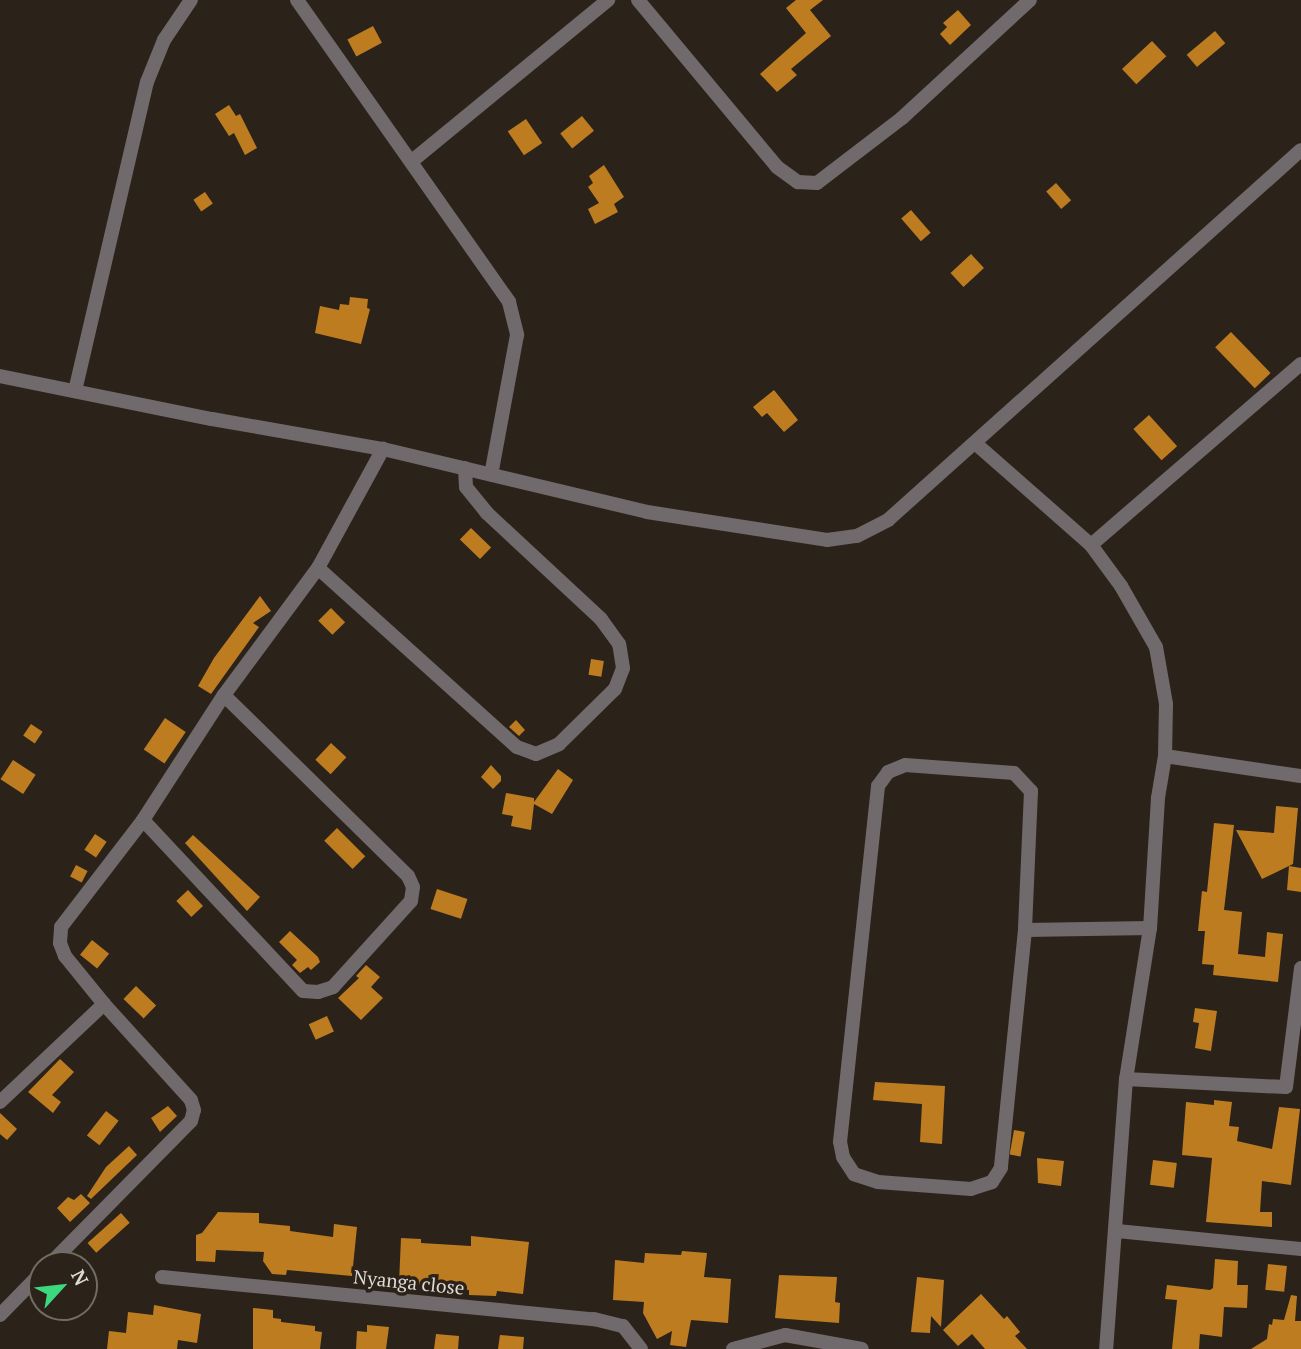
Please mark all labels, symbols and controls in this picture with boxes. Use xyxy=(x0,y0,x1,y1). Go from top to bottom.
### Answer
north arrow xyxy=(28,1251,98,1321)
text: N xyxy=(66,1265,95,1289)
street label: Nyanga close xyxy=(352,1265,466,1299)

